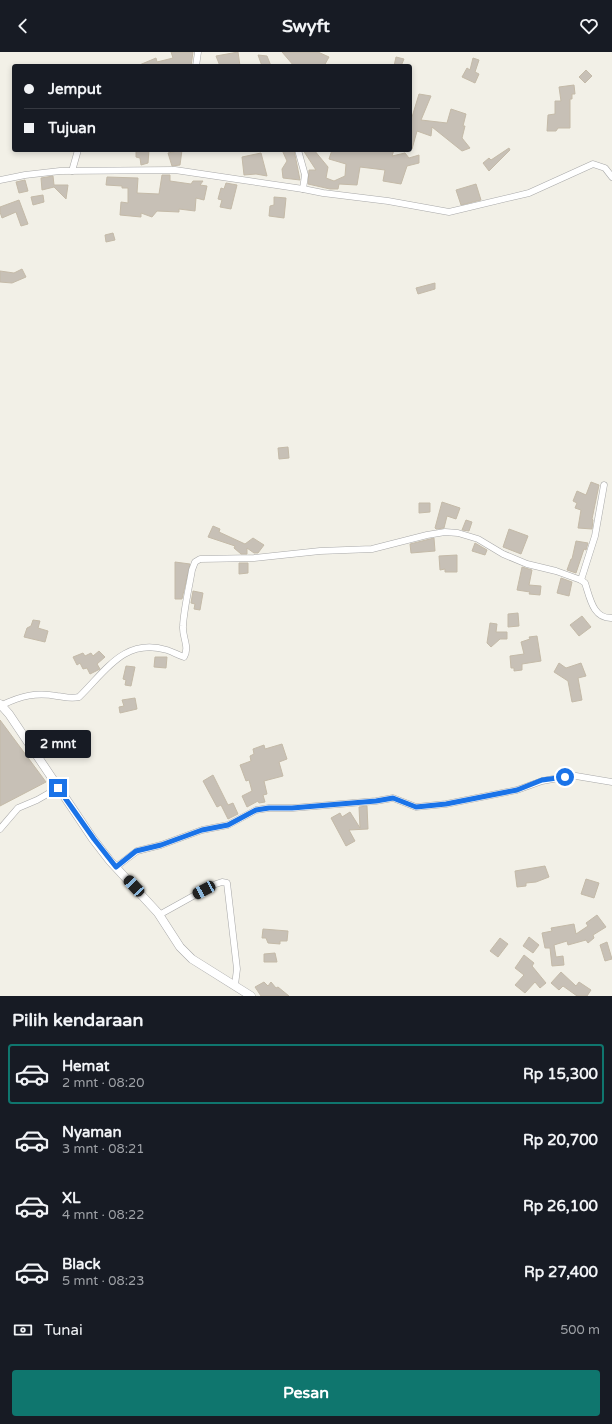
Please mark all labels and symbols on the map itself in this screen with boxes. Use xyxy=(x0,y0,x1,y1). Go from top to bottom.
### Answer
callout: 2 mnt xyxy=(25,730,91,758)
route start xyxy=(556,768,574,786)
route end xyxy=(49,779,67,797)
car xyxy=(121,873,147,899)
car xyxy=(191,879,217,901)

